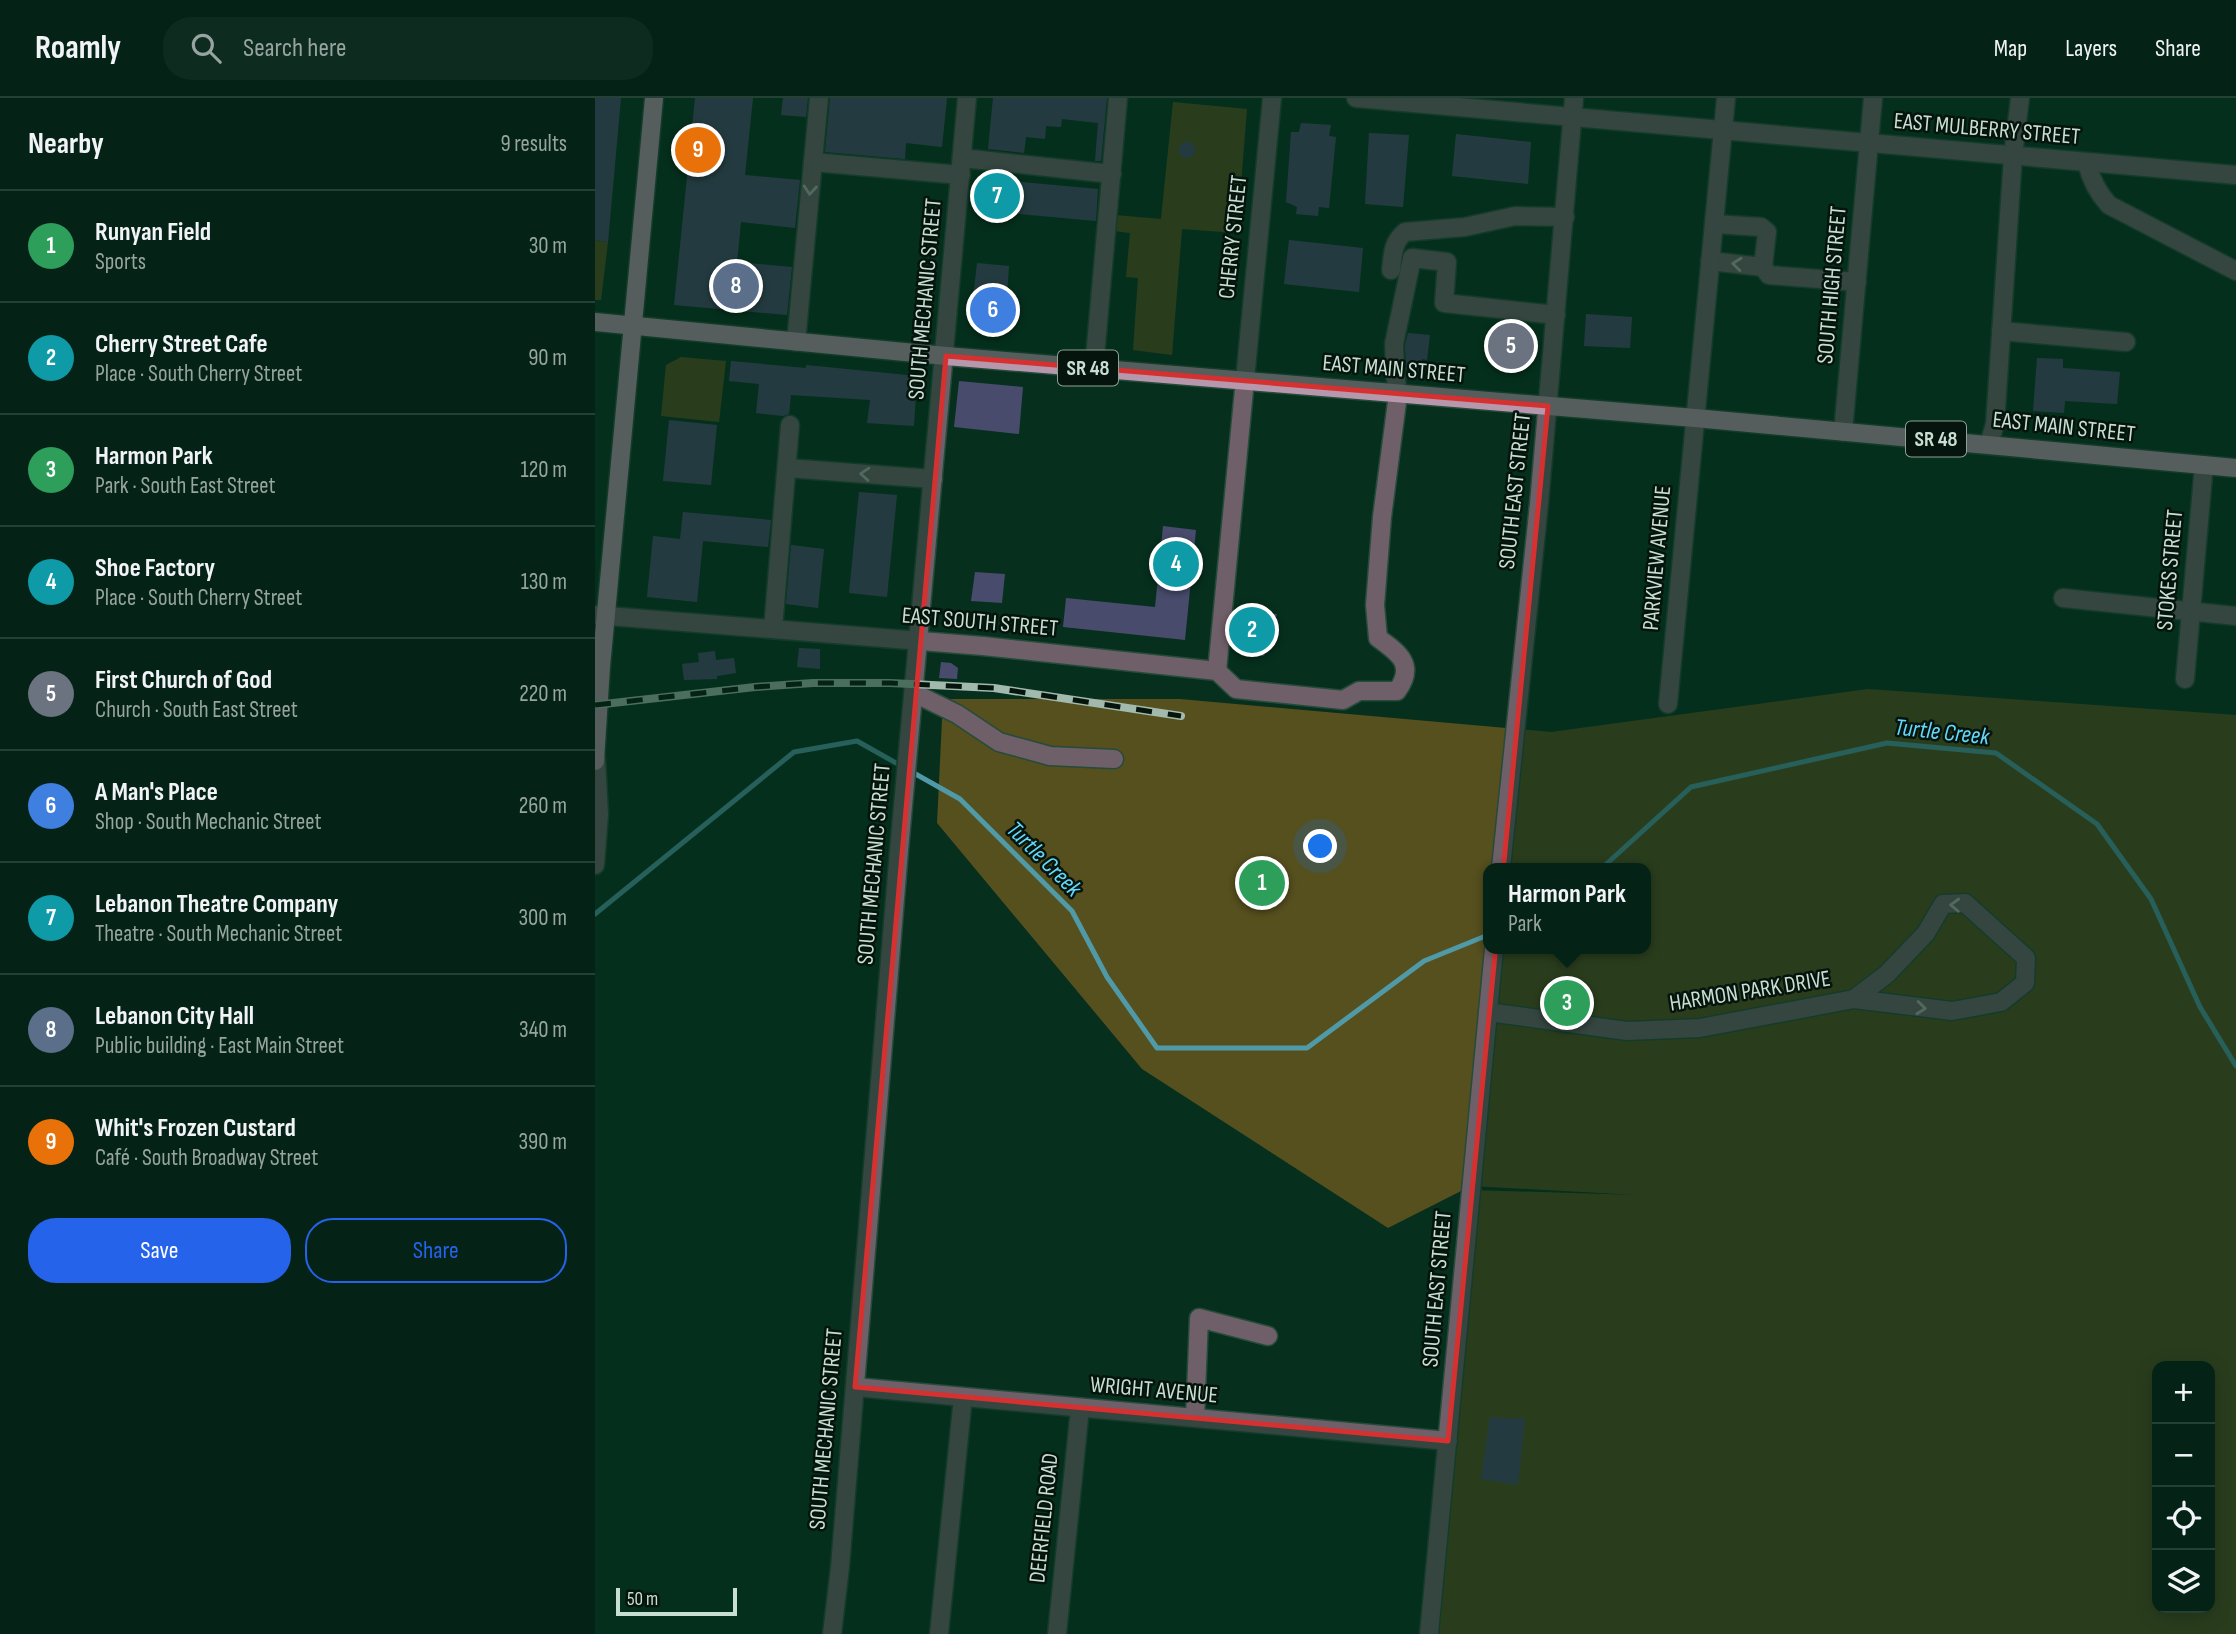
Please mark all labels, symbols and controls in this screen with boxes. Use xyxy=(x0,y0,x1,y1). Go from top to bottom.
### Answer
search box xyxy=(163,17,653,80)
text: Roamly xyxy=(35,28,121,68)
icon: search xyxy=(187,29,225,67)
text: Search here xyxy=(243,33,346,64)
text: Map xyxy=(1994,34,2027,63)
text: Layers xyxy=(2065,34,2117,63)
text: Share xyxy=(2155,34,2201,63)
street label: EAST MULBERRY STREET xyxy=(1893,107,2081,151)
pin: 9 xyxy=(675,124,721,176)
text: Nearby xyxy=(28,126,104,162)
text: 9 results xyxy=(500,130,567,158)
pin: 7 xyxy=(974,170,1020,222)
street label: CHERRY STREET xyxy=(1213,174,1253,300)
one-way arrow xyxy=(803,185,818,196)
street label: SOUTH MECHANIC STREET xyxy=(902,197,948,401)
street label: SOUTH HIGH STREET xyxy=(1811,205,1853,365)
text: Runyan Field xyxy=(95,217,211,248)
text: 1 xyxy=(46,232,56,260)
text: 30 m xyxy=(529,232,567,260)
text: Sports xyxy=(95,248,146,276)
one-way arrow xyxy=(1731,257,1742,272)
pin: 8 xyxy=(713,260,759,312)
pin: 6 xyxy=(970,284,1016,336)
pin: 5 xyxy=(1488,320,1534,372)
text: Cherry Street Cafe xyxy=(95,329,268,360)
text: 2 xyxy=(46,344,56,372)
text: 90 m xyxy=(528,344,567,372)
street label: EAST MAIN STREET xyxy=(1321,349,1467,389)
road number: SR 48 xyxy=(1058,350,1118,386)
text: Place · South Cherry Street xyxy=(95,360,302,388)
street label: EAST MAIN STREET xyxy=(1991,406,2137,448)
street label: SOUTH EAST STREET xyxy=(1493,411,1537,571)
road number: SR 48 xyxy=(1906,422,1966,456)
text: Harmon Park xyxy=(95,441,213,472)
text: 3 xyxy=(46,456,56,484)
text: 120 m xyxy=(521,456,567,484)
one-way arrow xyxy=(859,467,870,482)
text: Park · South East Street xyxy=(95,472,276,500)
street label: PARKVIEW AVENUE xyxy=(1637,485,1677,631)
street label: STOKES STREET xyxy=(2151,508,2189,632)
pin: 4 xyxy=(1153,538,1199,590)
text: Shoe Factory xyxy=(95,553,215,584)
text: 4 xyxy=(46,568,56,596)
text: 130 m xyxy=(521,568,567,596)
text: Place · South Cherry Street xyxy=(95,584,302,612)
street label: EAST SOUTH STREET xyxy=(901,601,1059,643)
pin: 2 xyxy=(1229,604,1275,656)
text: First Church of God xyxy=(95,665,272,696)
text: 5 xyxy=(46,680,56,708)
text: 220 m xyxy=(519,680,567,708)
text: Church · South East Street xyxy=(95,696,298,724)
water label: Turtle Creek xyxy=(1893,713,1992,751)
street label: SOUTH MECHANIC STREET xyxy=(851,762,897,966)
text: A Man's Place xyxy=(95,777,218,808)
text: 6 xyxy=(46,792,56,820)
text: 260 m xyxy=(519,792,567,820)
text: Shop · South Mechanic Street xyxy=(95,808,321,836)
water label: Turtle Creek xyxy=(1000,815,1088,903)
your location xyxy=(1303,829,1337,863)
pin: 1 xyxy=(1239,857,1285,909)
popup xyxy=(1483,863,1651,954)
text: Harmon Park xyxy=(1508,879,1626,910)
text: Lebanon Theatre Company xyxy=(95,889,338,920)
one-way arrow xyxy=(1949,897,1960,912)
text: 7 xyxy=(46,904,56,932)
text: 300 m xyxy=(518,904,567,932)
text: Park xyxy=(1508,910,1542,938)
text: Theatre · South Mechanic Street xyxy=(95,920,342,948)
street label: HARMON PARK DRIVE xyxy=(1667,964,1833,1018)
pin: 3 xyxy=(1544,977,1590,1029)
one-way arrow xyxy=(1916,1000,1927,1015)
text: Lebanon City Hall xyxy=(95,1001,254,1032)
text: 8 xyxy=(46,1016,56,1044)
text: 340 m xyxy=(519,1016,567,1044)
text: Public building · East Main Street xyxy=(95,1032,344,1060)
text: Whit's Frozen Custard xyxy=(95,1113,296,1144)
text: 9 xyxy=(46,1128,56,1156)
text: 390 m xyxy=(518,1128,567,1156)
text: Café · South Broadway Street xyxy=(95,1144,318,1172)
street label: SOUTH EAST STREET xyxy=(1416,1210,1458,1368)
button: Save xyxy=(28,1218,291,1283)
button: Share xyxy=(305,1218,567,1283)
street label: SOUTH MECHANIC STREET xyxy=(803,1327,849,1531)
map controls xyxy=(2152,1361,2215,1613)
button: + xyxy=(2152,1361,2215,1424)
street label: WRIGHT AVENUE xyxy=(1089,1370,1219,1410)
button: − xyxy=(2152,1424,2215,1487)
street label: DEERFIELD ROAD xyxy=(1023,1452,1065,1584)
button: locate xyxy=(2152,1487,2215,1550)
button: layers xyxy=(2152,1550,2215,1613)
scale bar xyxy=(616,1585,737,1617)
text: 50 m xyxy=(627,1588,658,1611)

